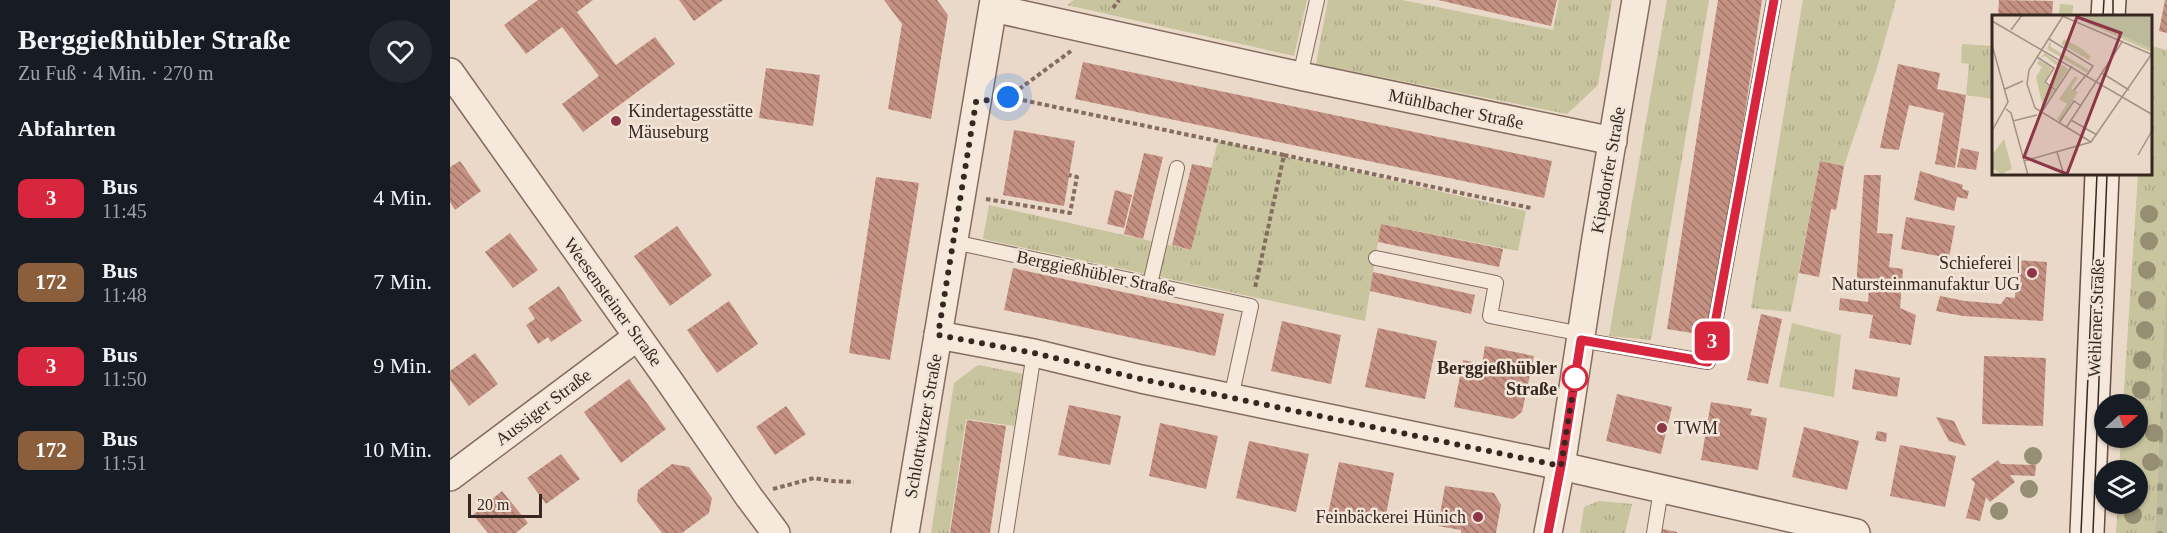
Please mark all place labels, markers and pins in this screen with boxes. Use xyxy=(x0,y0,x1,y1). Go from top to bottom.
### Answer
place label: Kindertagesstätte Mäuseburg xyxy=(628,101,753,142)
marker: Kindertagesstätte Mäuseburg xyxy=(609,114,623,128)
place label: Schieferei | Natursteinmanufaktur UG xyxy=(1832,253,2020,294)
marker: Schieferei | Natursteinmanufaktur UG xyxy=(2025,266,2039,280)
place label: Berggießhübler Straße xyxy=(1437,358,1557,399)
marker: Berggießhübler Straße xyxy=(1562,365,1588,391)
place label: TWM xyxy=(1674,418,1718,438)
marker: TWM xyxy=(1655,421,1669,435)
place label: Feinbäckerei Hünich xyxy=(1316,507,1466,527)
marker: Feinbäckerei Hünich xyxy=(1471,510,1485,524)

